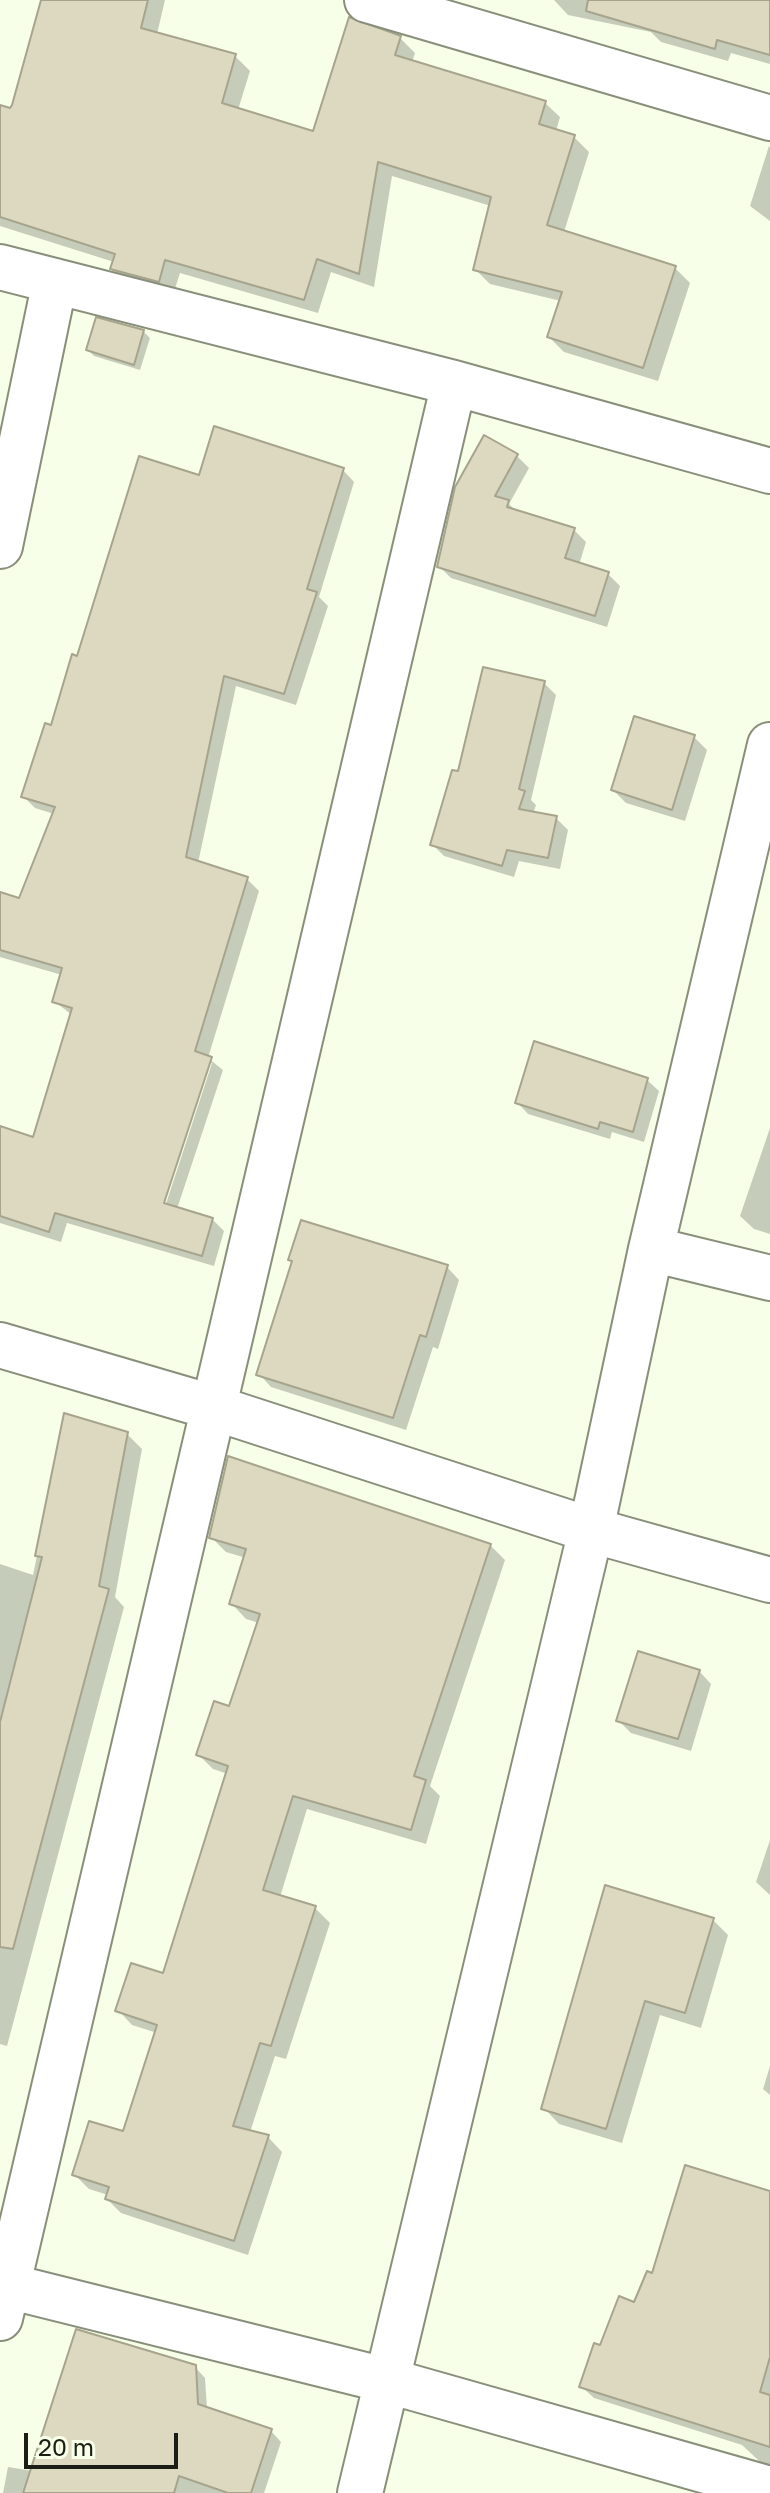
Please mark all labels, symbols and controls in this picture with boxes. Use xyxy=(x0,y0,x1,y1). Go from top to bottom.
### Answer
scale bar xyxy=(28,2417,182,2467)
text: 20 m xyxy=(38,2432,94,2461)

